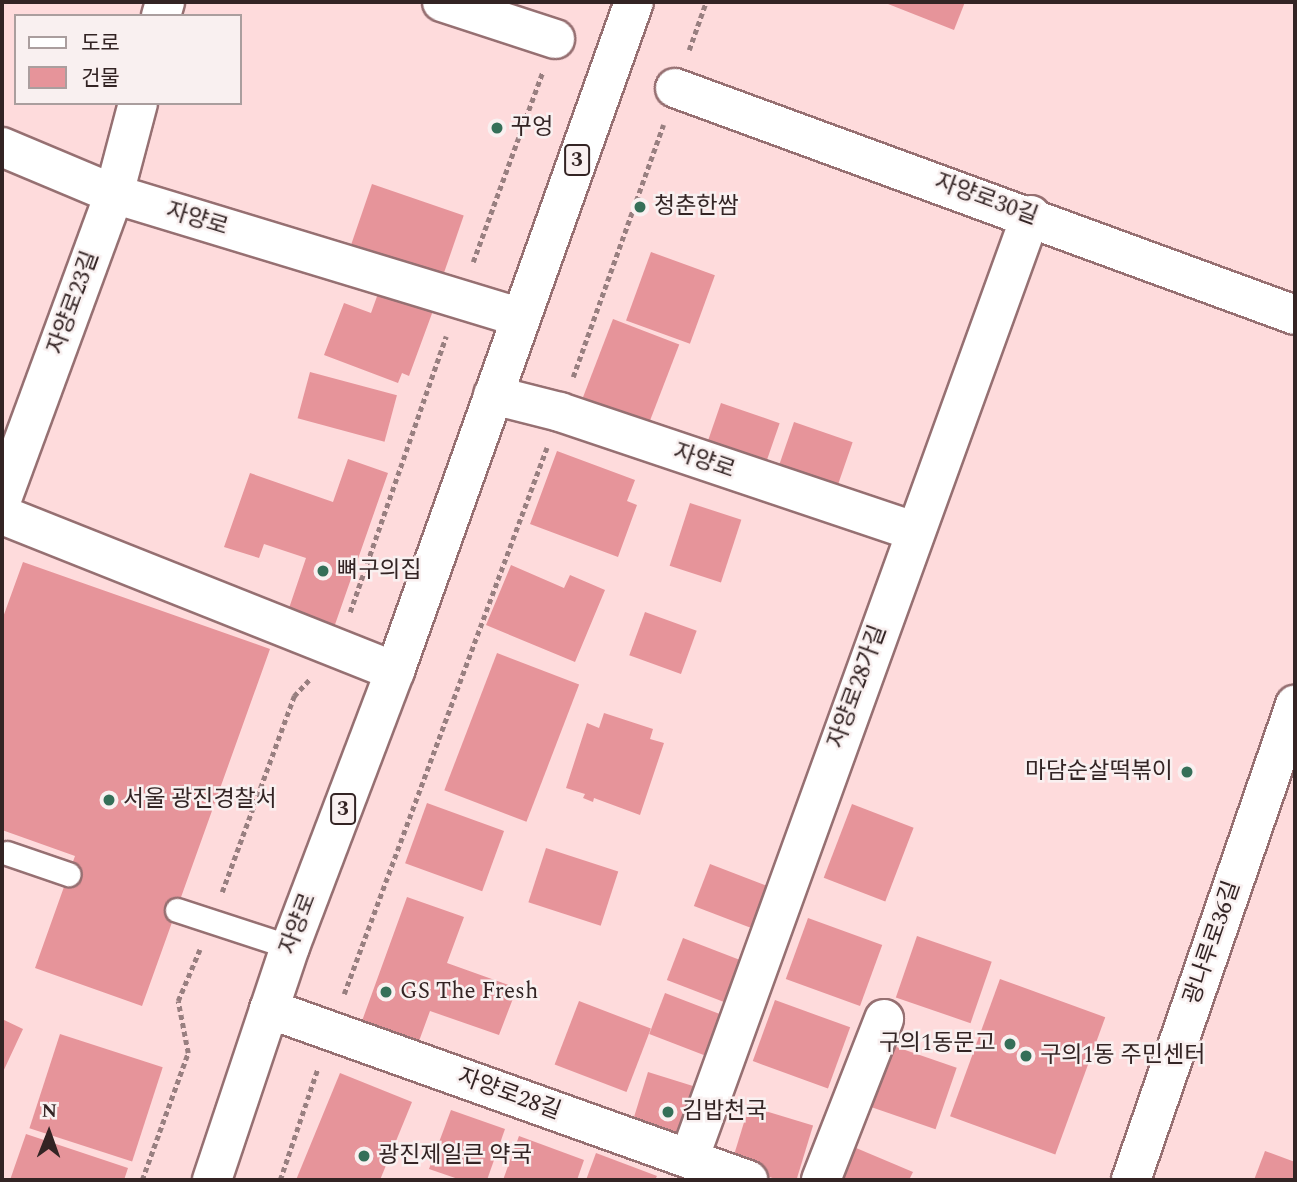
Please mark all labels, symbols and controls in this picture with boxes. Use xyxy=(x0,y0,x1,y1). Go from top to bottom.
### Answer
legend xyxy=(14,14,242,105)
text: 도로 xyxy=(81,28,120,60)
text: 건물 xyxy=(81,63,120,95)
place label: 꾸엉 xyxy=(511,114,553,142)
marker: 꾸엉 xyxy=(489,120,505,136)
road number: 3 xyxy=(563,142,591,178)
street label: 자양로30길 xyxy=(931,169,1041,231)
place label: 청춘한쌈 xyxy=(654,193,739,221)
street label: 자양로 xyxy=(163,198,231,242)
marker: 청춘한쌈 xyxy=(632,199,648,215)
street label: 자양로23길 xyxy=(43,248,105,358)
street label: 자양로 xyxy=(669,439,739,485)
place label: 뼈구의집 xyxy=(337,557,422,585)
marker: 뼈구의집 xyxy=(315,563,331,579)
street label: 자양로28가길 xyxy=(823,622,893,752)
place label: 마담순살떡볶이 xyxy=(1025,758,1173,786)
marker: 마담순살떡볶이 xyxy=(1179,764,1195,780)
place label: 서울 광진경찰서 xyxy=(123,786,277,814)
marker: 서울 광진경찰서 xyxy=(101,792,117,808)
road number: 3 xyxy=(329,792,357,826)
street label: 광나루로36길 xyxy=(1179,878,1247,1008)
street label: 자양로 xyxy=(275,889,323,959)
place label: GS The Fresh xyxy=(400,978,538,1006)
marker: GS The Fresh xyxy=(378,984,394,1000)
place label: 구의1동문고 xyxy=(879,1030,996,1058)
marker: 구의1동문고 xyxy=(1002,1036,1018,1052)
place label: 구의1동 주민센터 xyxy=(1040,1042,1205,1070)
marker: 구의1동 주민센터 xyxy=(1018,1048,1034,1064)
street label: 자양로28길 xyxy=(454,1064,564,1126)
text: N xyxy=(41,1097,57,1126)
north arrow xyxy=(14,1098,84,1168)
place label: 김밥천국 xyxy=(682,1098,767,1126)
marker: 김밥천국 xyxy=(660,1104,676,1120)
place label: 광진제일큰 약국 xyxy=(378,1142,532,1170)
marker: 광진제일큰 약국 xyxy=(356,1148,372,1164)

